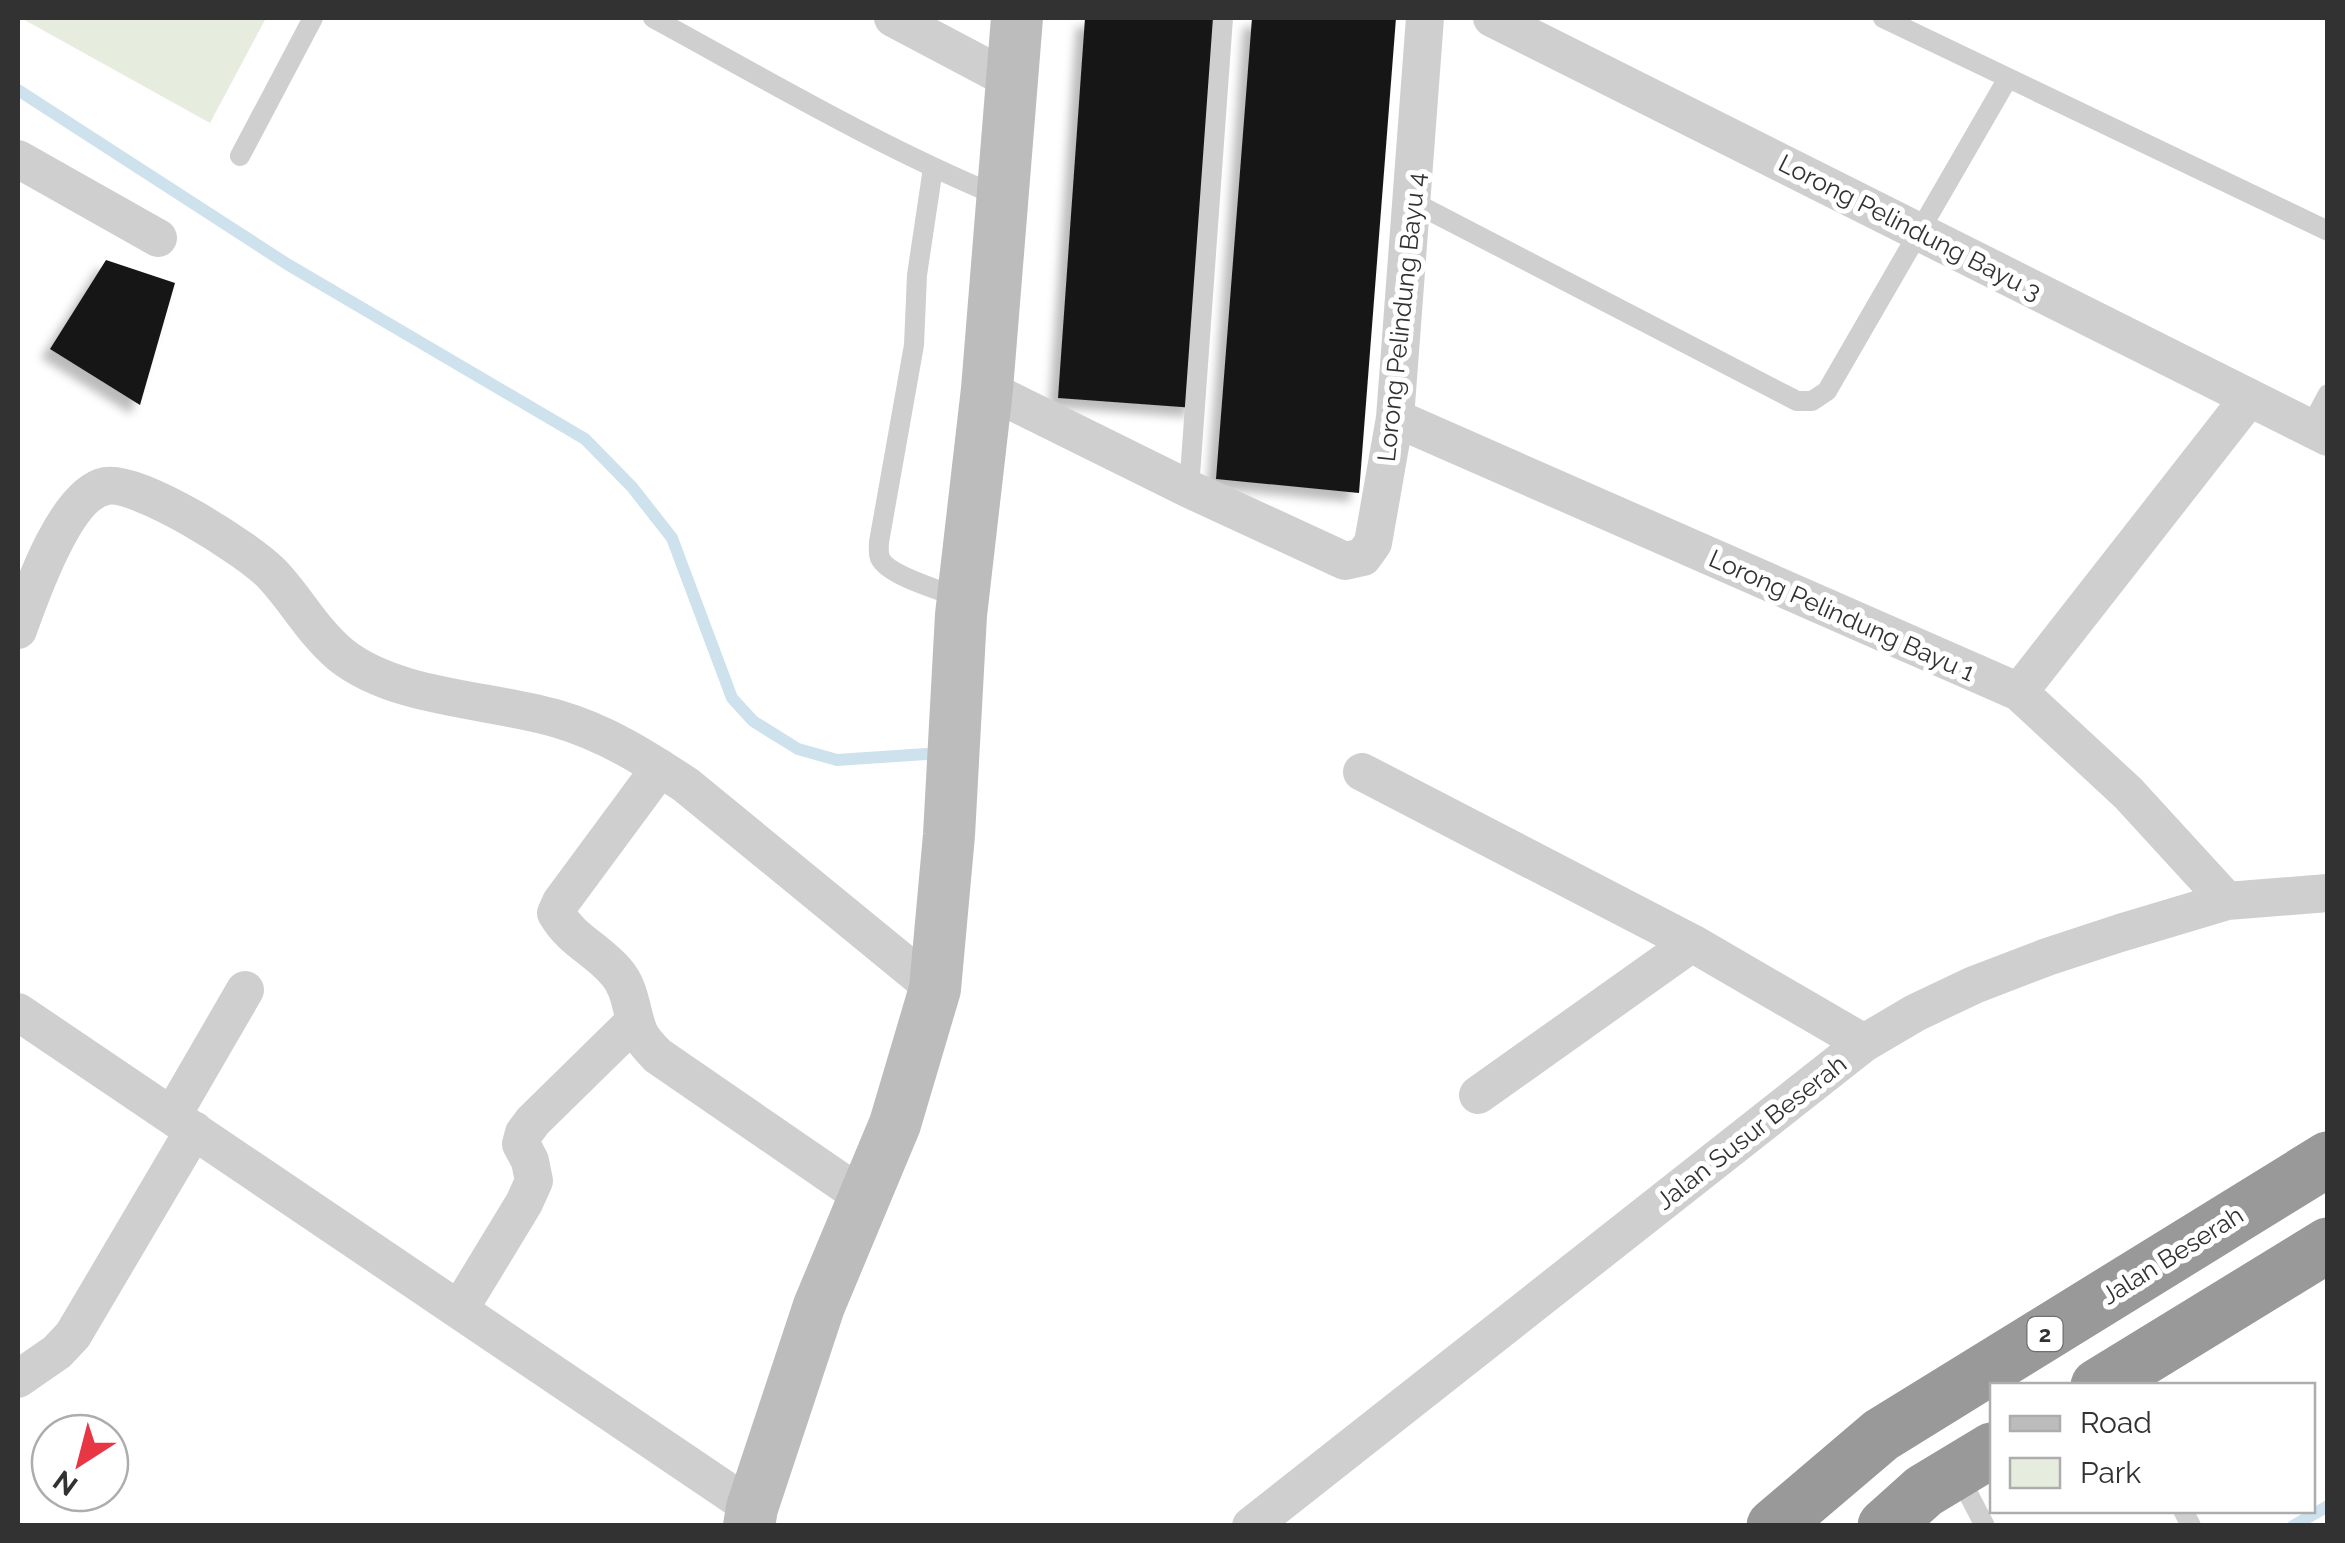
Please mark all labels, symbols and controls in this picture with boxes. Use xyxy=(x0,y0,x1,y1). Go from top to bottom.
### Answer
street label: Lorong Pelindung Bayu 3 xyxy=(1774,148,2046,306)
street label: Lorong Pelindung Bayu 4 xyxy=(1371,171,1431,463)
street label: Lorong Pelindung Bayu 1 xyxy=(1704,543,1980,687)
street label: Jalan Susur Beserah xyxy=(1650,1048,1852,1216)
street label: Jalan Beserah xyxy=(2095,1199,2249,1311)
road number: 2 xyxy=(2028,1317,2062,1351)
legend xyxy=(1990,1383,2315,1513)
text: Road xyxy=(2080,1405,2152,1440)
north arrow xyxy=(30,1413,130,1513)
text: Park xyxy=(2080,1455,2141,1490)
text: N xyxy=(47,1463,84,1502)

